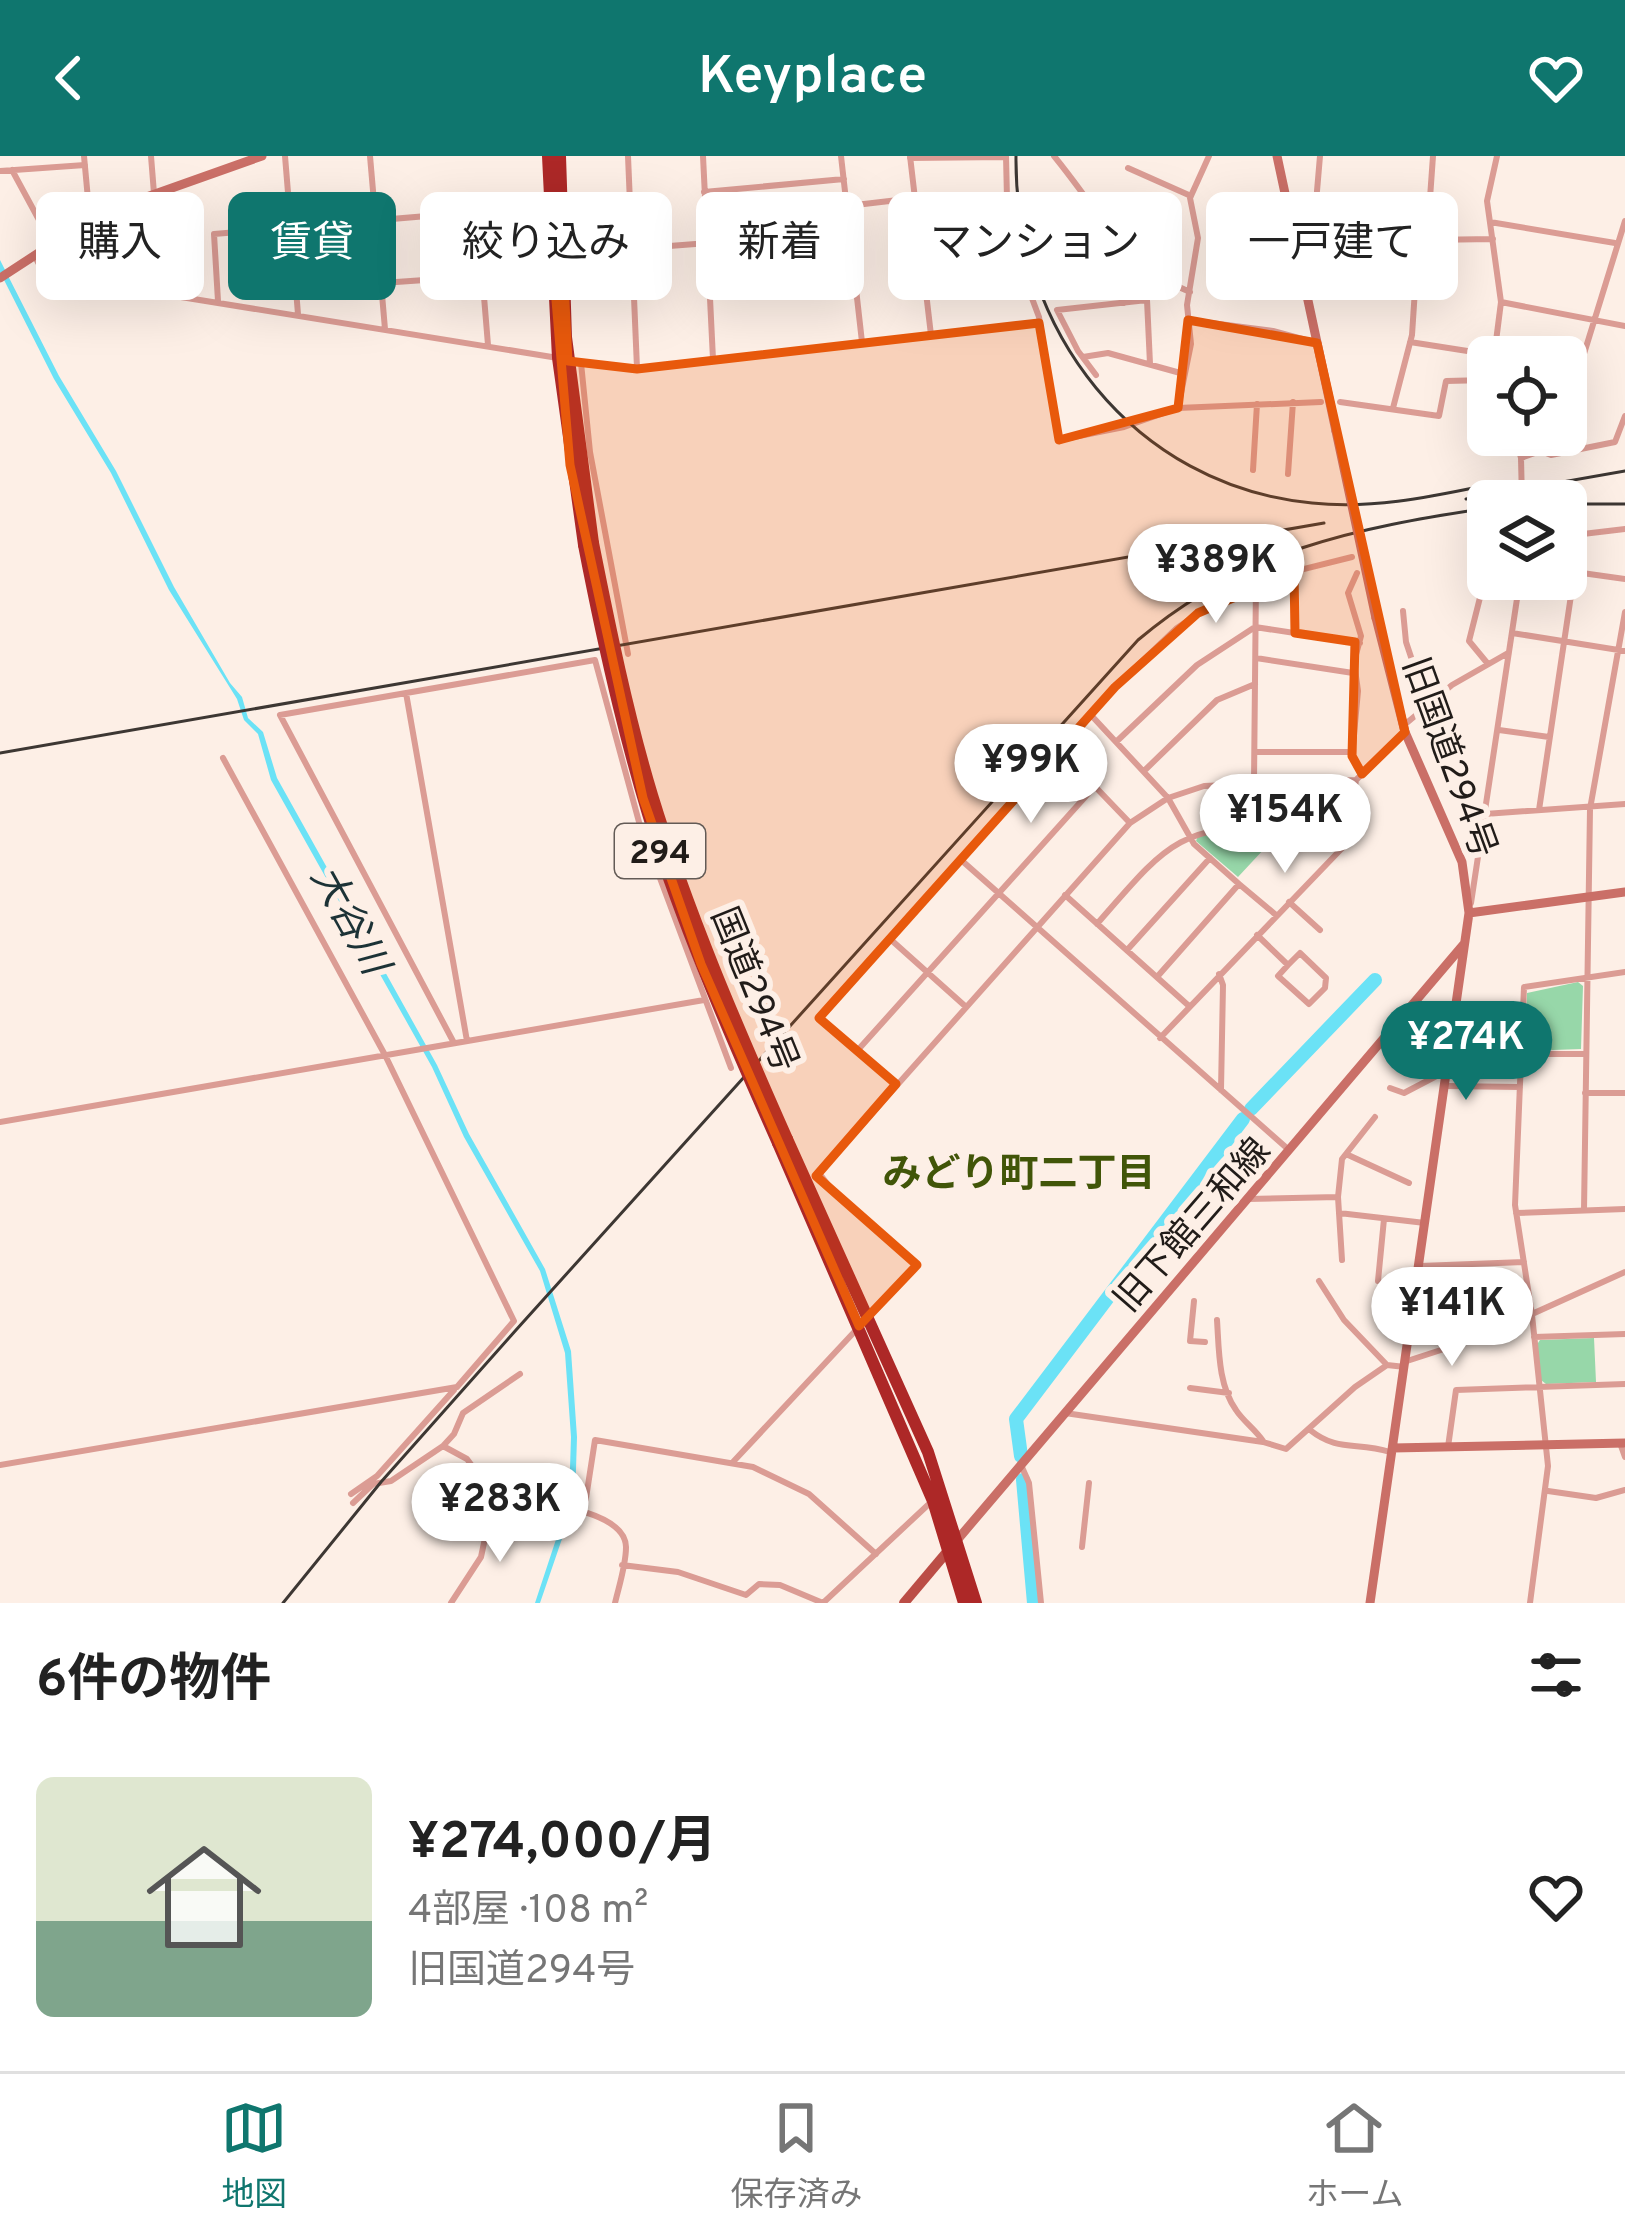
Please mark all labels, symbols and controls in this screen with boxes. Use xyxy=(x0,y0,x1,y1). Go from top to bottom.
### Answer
text: Keyplace xyxy=(698,44,927,113)
icon: back xyxy=(36,45,102,111)
icon: heart xyxy=(1523,45,1589,111)
chip: 購入 xyxy=(36,192,204,300)
chip: 賃貸 xyxy=(228,192,396,300)
chip: 絞り込み xyxy=(420,192,672,300)
chip: 新着 xyxy=(696,192,864,300)
chip: マンション xyxy=(888,192,1182,300)
chip: 一戸建て xyxy=(1206,192,1458,300)
map controls xyxy=(1467,336,1587,600)
button: locate xyxy=(1467,336,1587,456)
button: layers xyxy=(1467,480,1587,600)
pin: ¥389K xyxy=(1132,524,1300,626)
text: ¥389K xyxy=(1154,538,1278,587)
street label: 旧国道294号 xyxy=(1390,652,1505,865)
pin: ¥99K xyxy=(960,724,1102,826)
text: ¥99K xyxy=(981,738,1081,787)
pin: ¥154K xyxy=(1201,774,1369,876)
text: ¥154K xyxy=(1227,788,1343,837)
road number: 294 xyxy=(615,824,705,878)
water label: 大谷川 xyxy=(297,858,399,988)
street label: 国道294号 xyxy=(698,901,806,1080)
pin: ¥274K xyxy=(1382,1001,1550,1103)
text: ¥274K xyxy=(1407,1015,1525,1064)
street label: 旧下館三和線 xyxy=(1106,1130,1282,1323)
district label: みどり町二丁目 xyxy=(882,1152,1156,1201)
pin: ¥141K xyxy=(1368,1267,1536,1369)
text: ¥141K xyxy=(1398,1281,1506,1330)
pin: ¥283K xyxy=(416,1463,584,1565)
text: ¥283K xyxy=(439,1477,561,1526)
icon: filters xyxy=(1523,1642,1589,1708)
text: 6件の物件 xyxy=(36,1650,271,1715)
text: ¥274,000/月 xyxy=(408,1812,717,1877)
icon: home xyxy=(132,1825,276,1969)
icon: heart xyxy=(1523,1864,1589,1930)
text: 4部屋 · 108 m² xyxy=(408,1888,648,1937)
text: 旧国道294号 xyxy=(408,1948,635,1997)
tab: 地図 xyxy=(221,2095,287,2218)
tab: 保存済み xyxy=(730,2095,862,2218)
tab: ホーム xyxy=(1305,2095,1403,2218)

